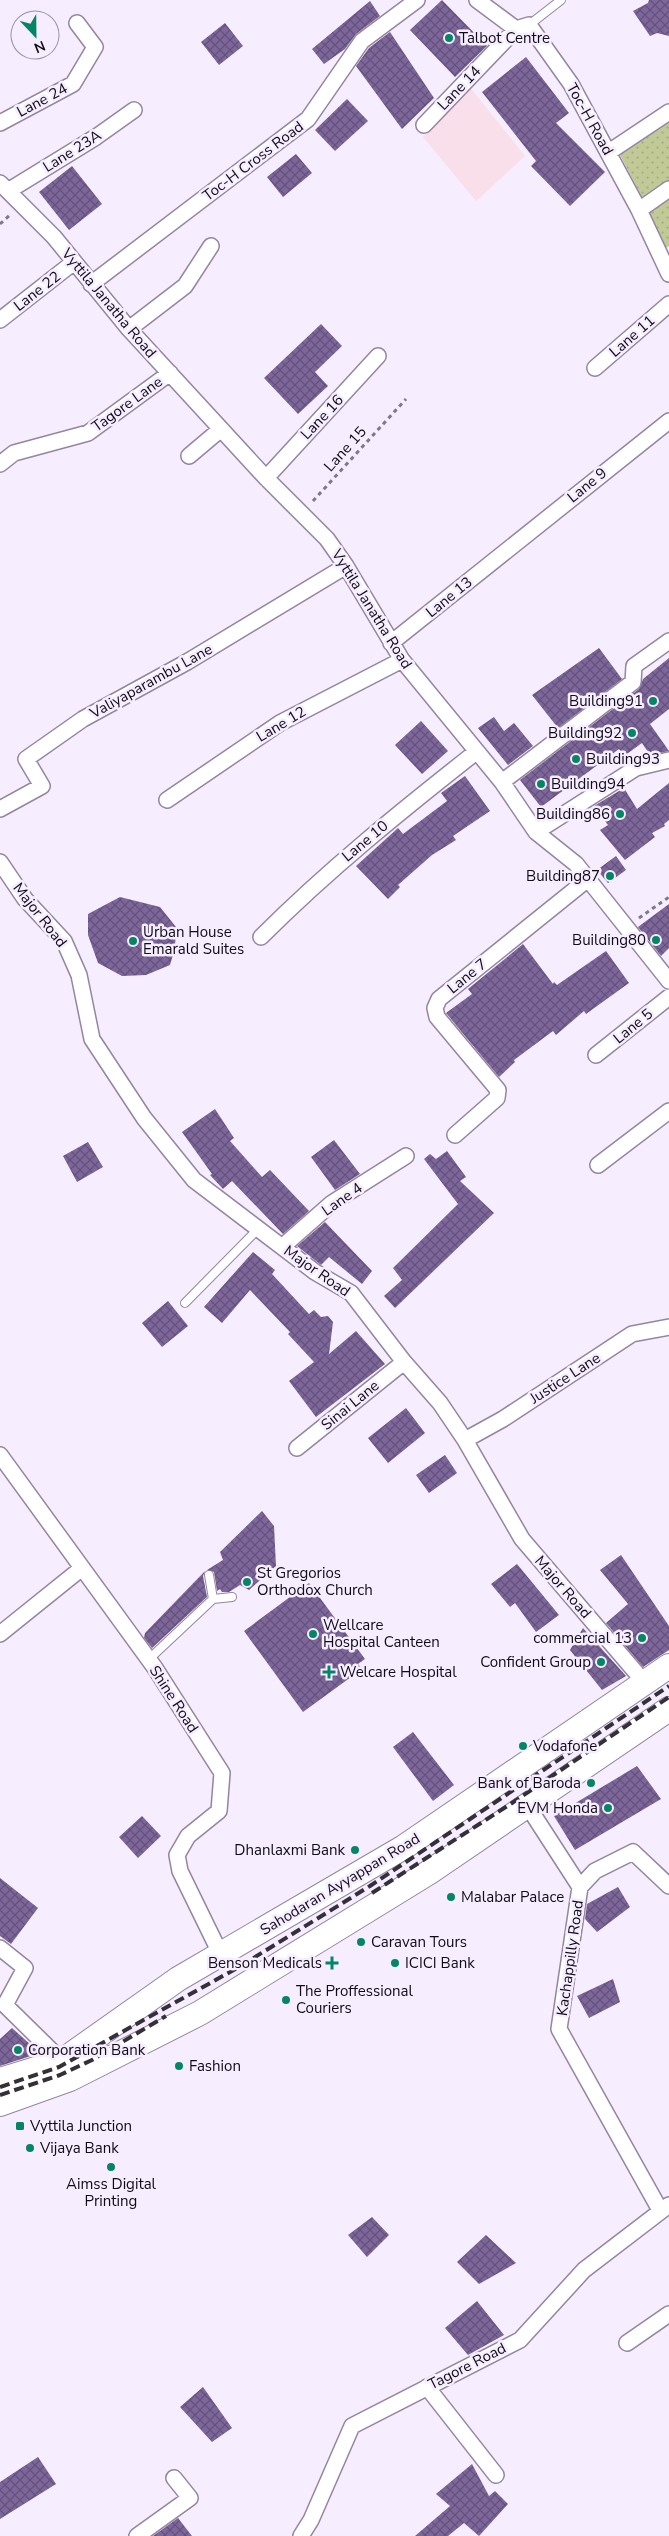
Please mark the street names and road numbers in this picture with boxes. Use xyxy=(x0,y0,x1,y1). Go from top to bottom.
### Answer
street label: Lane 14 xyxy=(433,61,485,115)
street label: Lane 24 xyxy=(13,78,71,122)
street label: Toc-H Road xyxy=(562,79,618,159)
street label: Toc-H Cross Road xyxy=(198,116,308,206)
street label: Lane 23A xyxy=(39,125,105,177)
street label: Vyttila Janatha Road xyxy=(56,243,161,362)
street label: Lane 22 xyxy=(9,266,65,316)
street label: Lane 11 xyxy=(605,311,659,361)
street label: Tagore Lane xyxy=(88,372,166,436)
street label: Lane 16 xyxy=(296,390,348,444)
street label: Lane 15 xyxy=(319,422,371,476)
street label: Lane 9 xyxy=(563,463,611,507)
street label: Vyttila Janatha Road xyxy=(327,545,417,673)
street label: Lane 13 xyxy=(422,572,476,622)
street label: Valiyaparambu Lane xyxy=(85,639,216,724)
street label: Lane 12 xyxy=(253,701,309,747)
street label: Lane 10 xyxy=(338,816,392,866)
street label: Major Road xyxy=(8,879,72,951)
street label: Lane 7 xyxy=(443,954,491,998)
street label: Lane 5 xyxy=(609,1004,657,1048)
street label: Lane 4 xyxy=(318,1178,366,1220)
street label: Major Road xyxy=(280,1241,354,1301)
street label: Justice Lane xyxy=(525,1348,604,1409)
street label: Sinai Lane xyxy=(317,1375,383,1435)
street label: Major Road xyxy=(530,1551,596,1623)
street label: Shine Road xyxy=(145,1661,203,1737)
street label: Sahodaran Ayyappan Road xyxy=(256,1828,424,1940)
street label: Kachappilly Road xyxy=(552,1899,588,2017)
street label: Tagore Road xyxy=(425,2338,509,2394)

